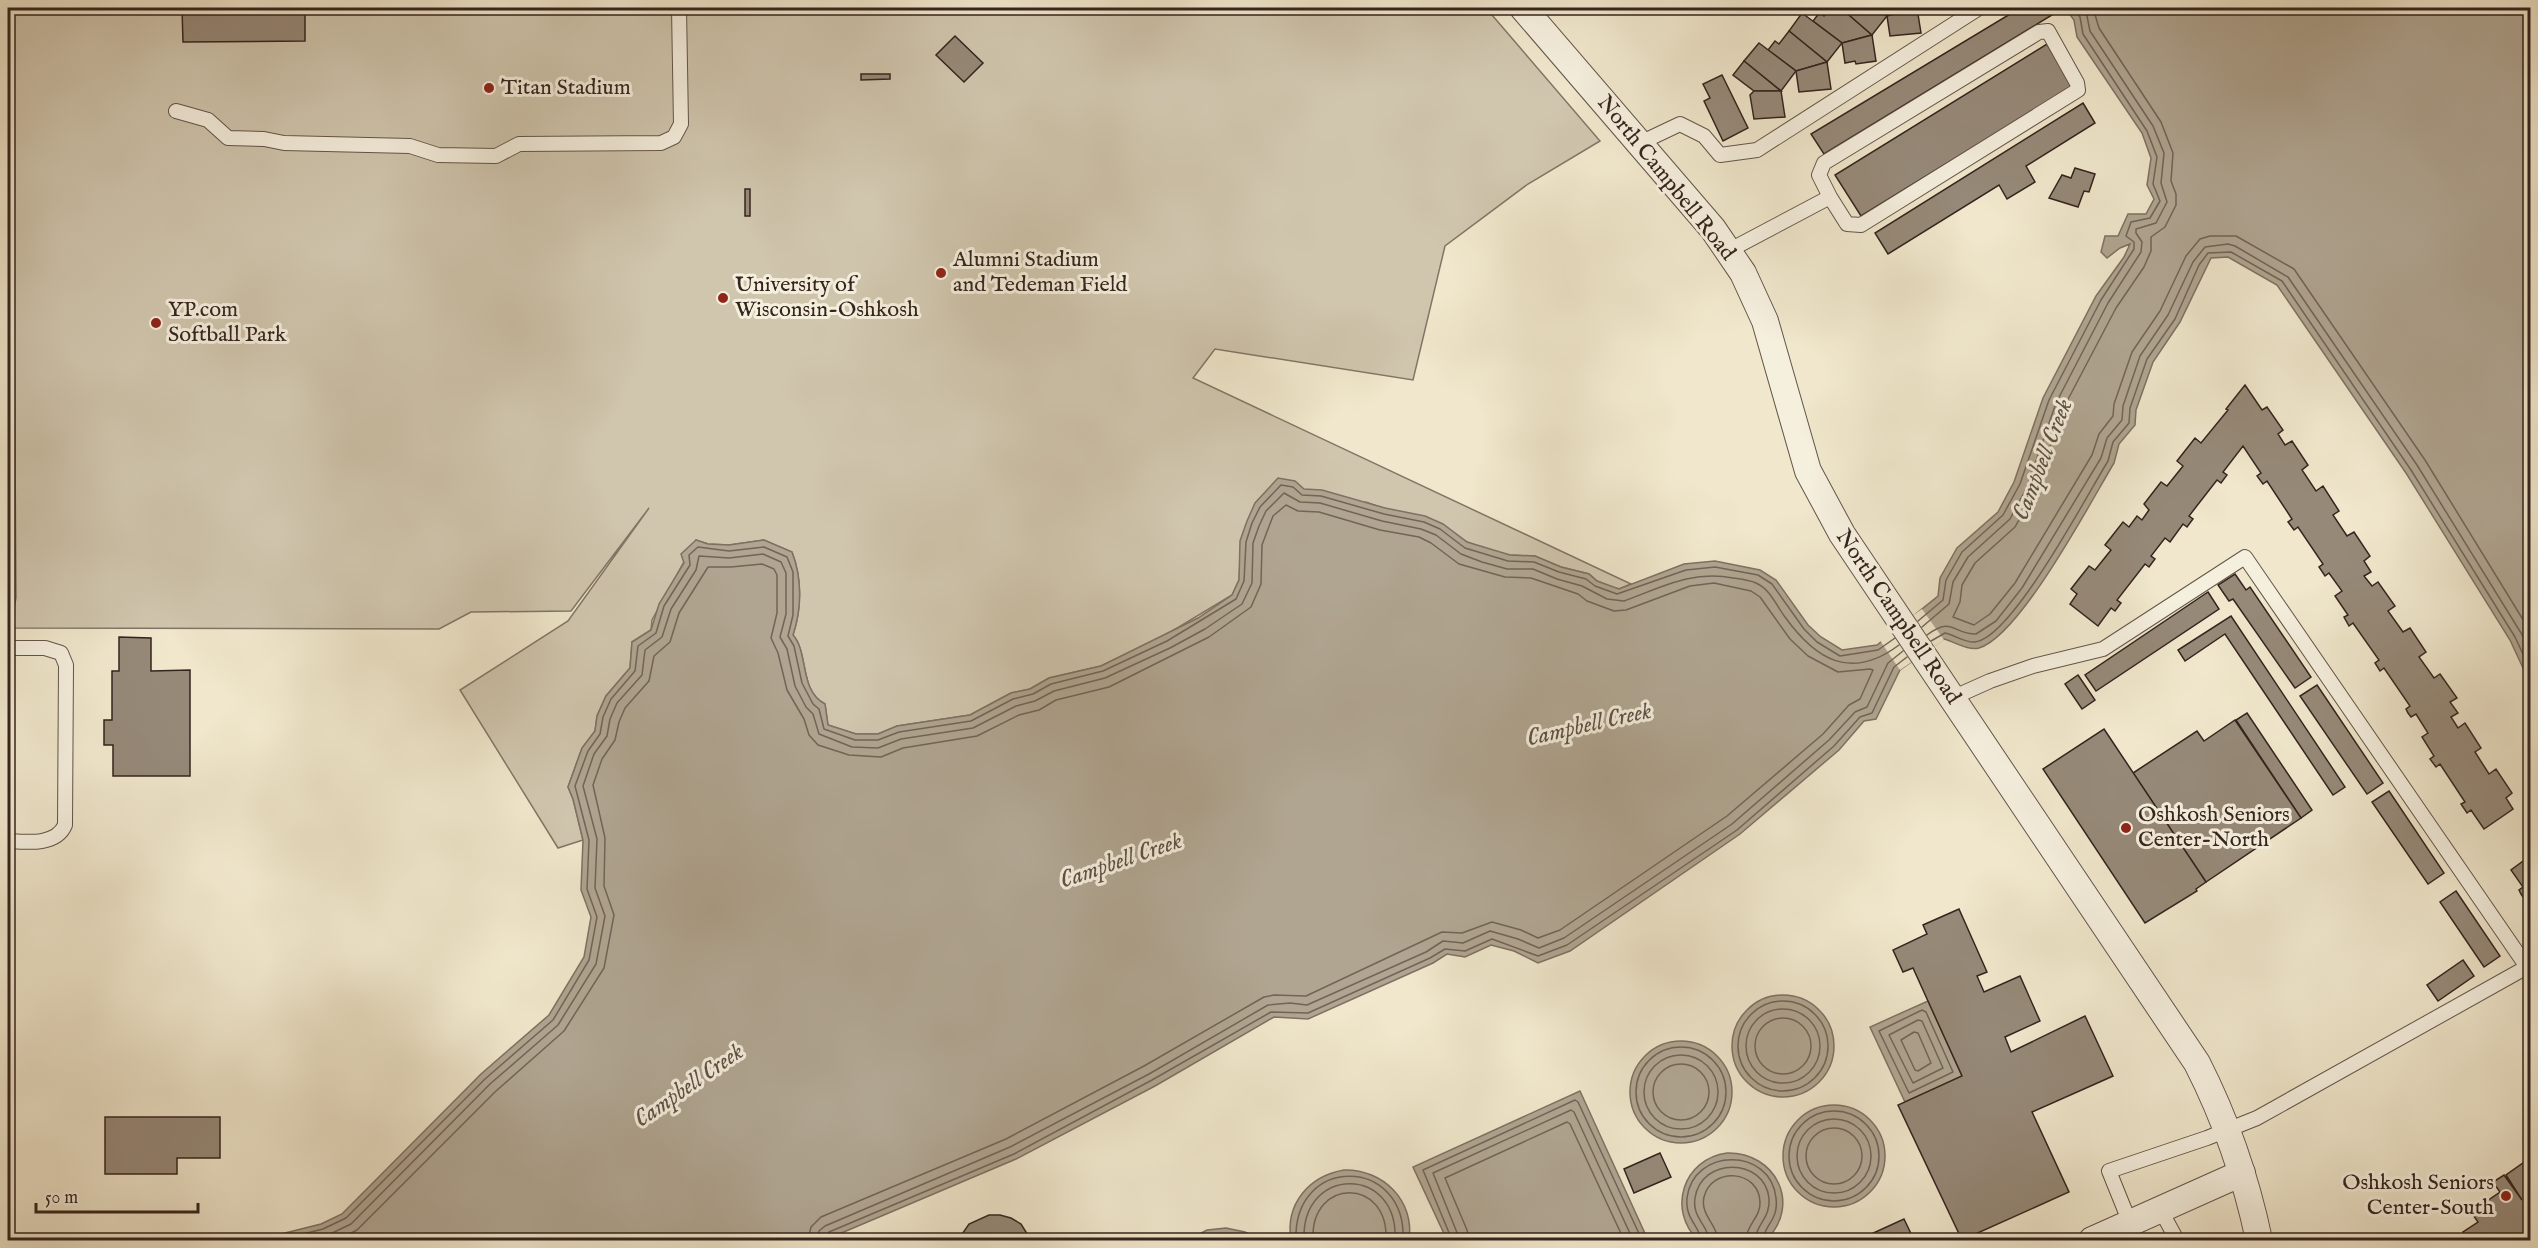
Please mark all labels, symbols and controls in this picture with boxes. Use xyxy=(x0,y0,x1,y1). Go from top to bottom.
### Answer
place label: Titan Stadium xyxy=(501,74,631,102)
marker: Titan Stadium xyxy=(482,81,496,95)
street label: North Campbell Road xyxy=(1591,90,1742,267)
place label: Alumni Stadium and Tedeman Field xyxy=(952,246,1128,299)
marker: Alumni Stadium and Tedeman Field xyxy=(934,266,948,280)
place label: University of Wisconsin-Oshkosh xyxy=(735,271,919,324)
marker: University of Wisconsin-Oshkosh xyxy=(716,291,730,305)
place label: YP.com Softball Park xyxy=(168,296,287,349)
marker: YP.com Softball Park xyxy=(149,316,163,330)
water label: Campbell Creek xyxy=(2006,395,2080,525)
street label: North Campbell Road xyxy=(1829,524,1967,710)
water label: Campbell Creek xyxy=(1523,695,1655,754)
place label: Oshkosh Seniors Center-North xyxy=(2138,801,2290,854)
marker: Oshkosh Seniors Center-North xyxy=(2119,821,2133,835)
water label: Campbell Creek xyxy=(1056,825,1187,896)
water label: Campbell Creek xyxy=(628,1037,750,1135)
place label: Oshkosh Seniors Center-South xyxy=(2342,1169,2494,1222)
scale bar xyxy=(36,1176,198,1214)
text: 50 m xyxy=(45,1187,78,1210)
marker: Oshkosh Seniors Center-South xyxy=(2499,1189,2513,1203)

